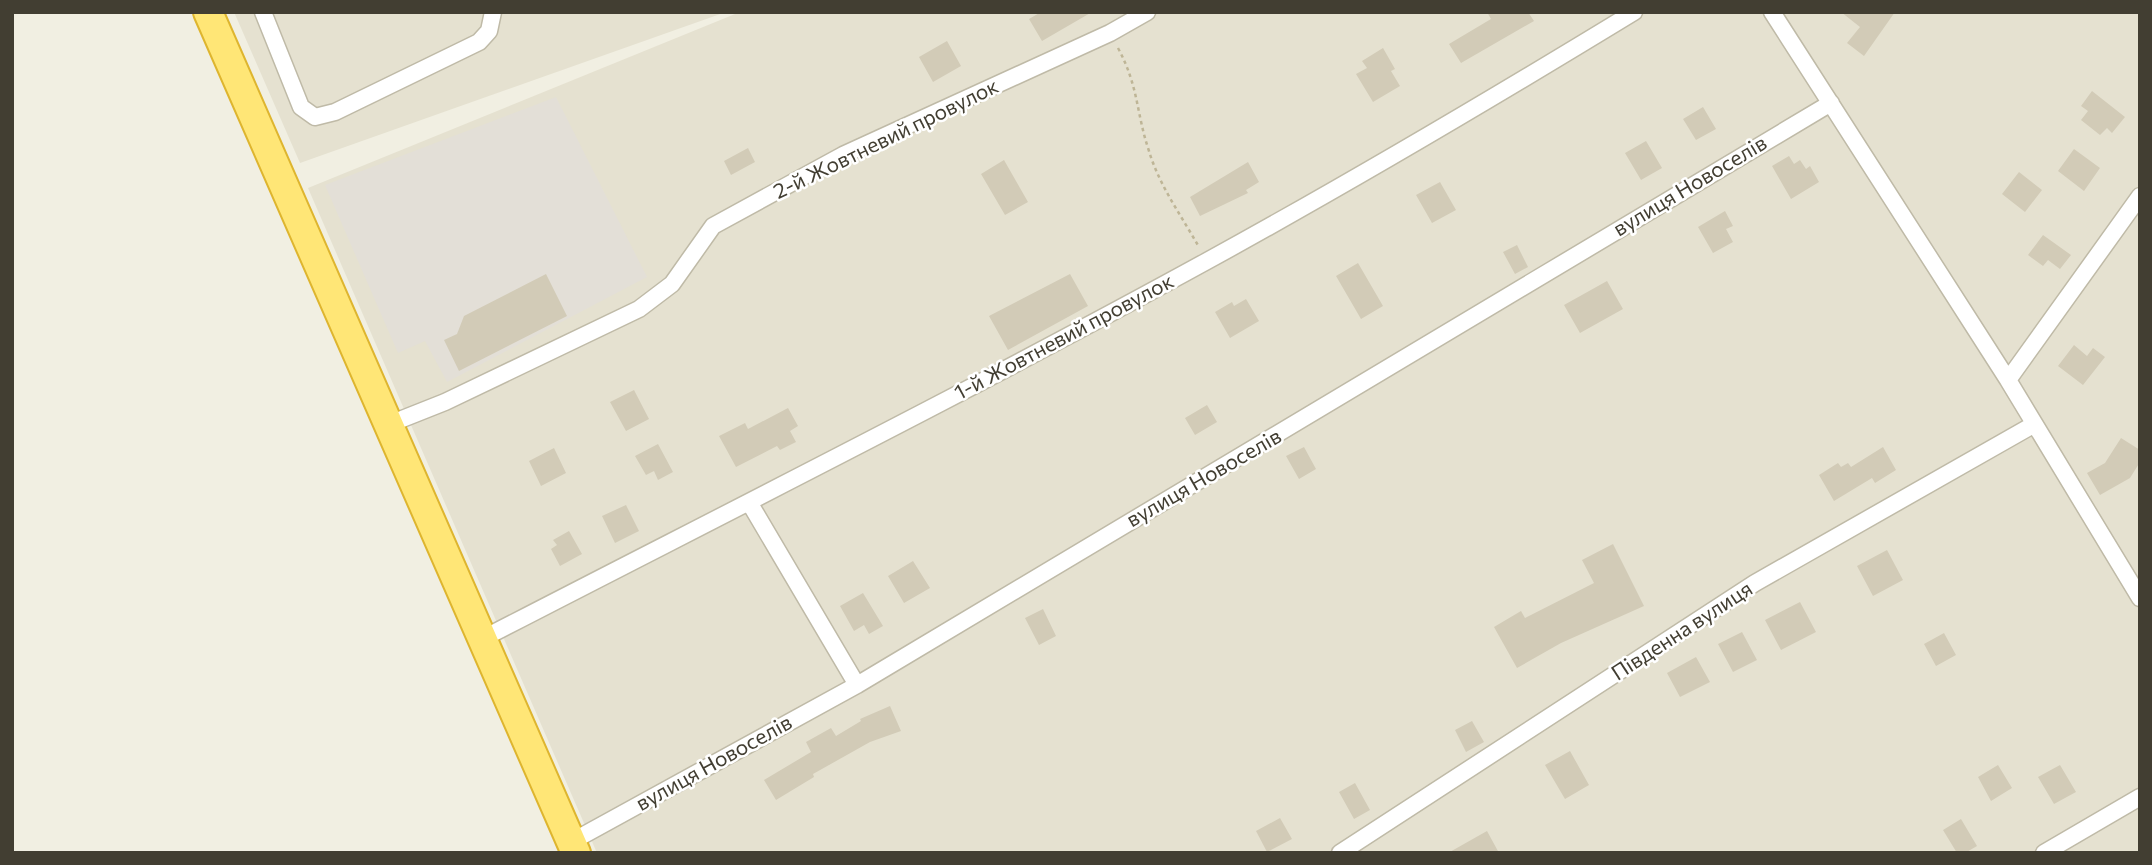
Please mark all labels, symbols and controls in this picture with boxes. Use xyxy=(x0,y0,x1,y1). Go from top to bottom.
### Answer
street label: 2-й Жовтневий провулок xyxy=(769,72,1002,203)
street label: вулиця Новоселів xyxy=(1608,129,1771,240)
street label: 1-й Жовтневий провулок xyxy=(949,267,1177,404)
street label: вулиця Новоселів xyxy=(1121,422,1285,531)
street label: Південна вулиця xyxy=(1606,575,1756,685)
street label: вулиця Новоселів xyxy=(631,708,796,815)

